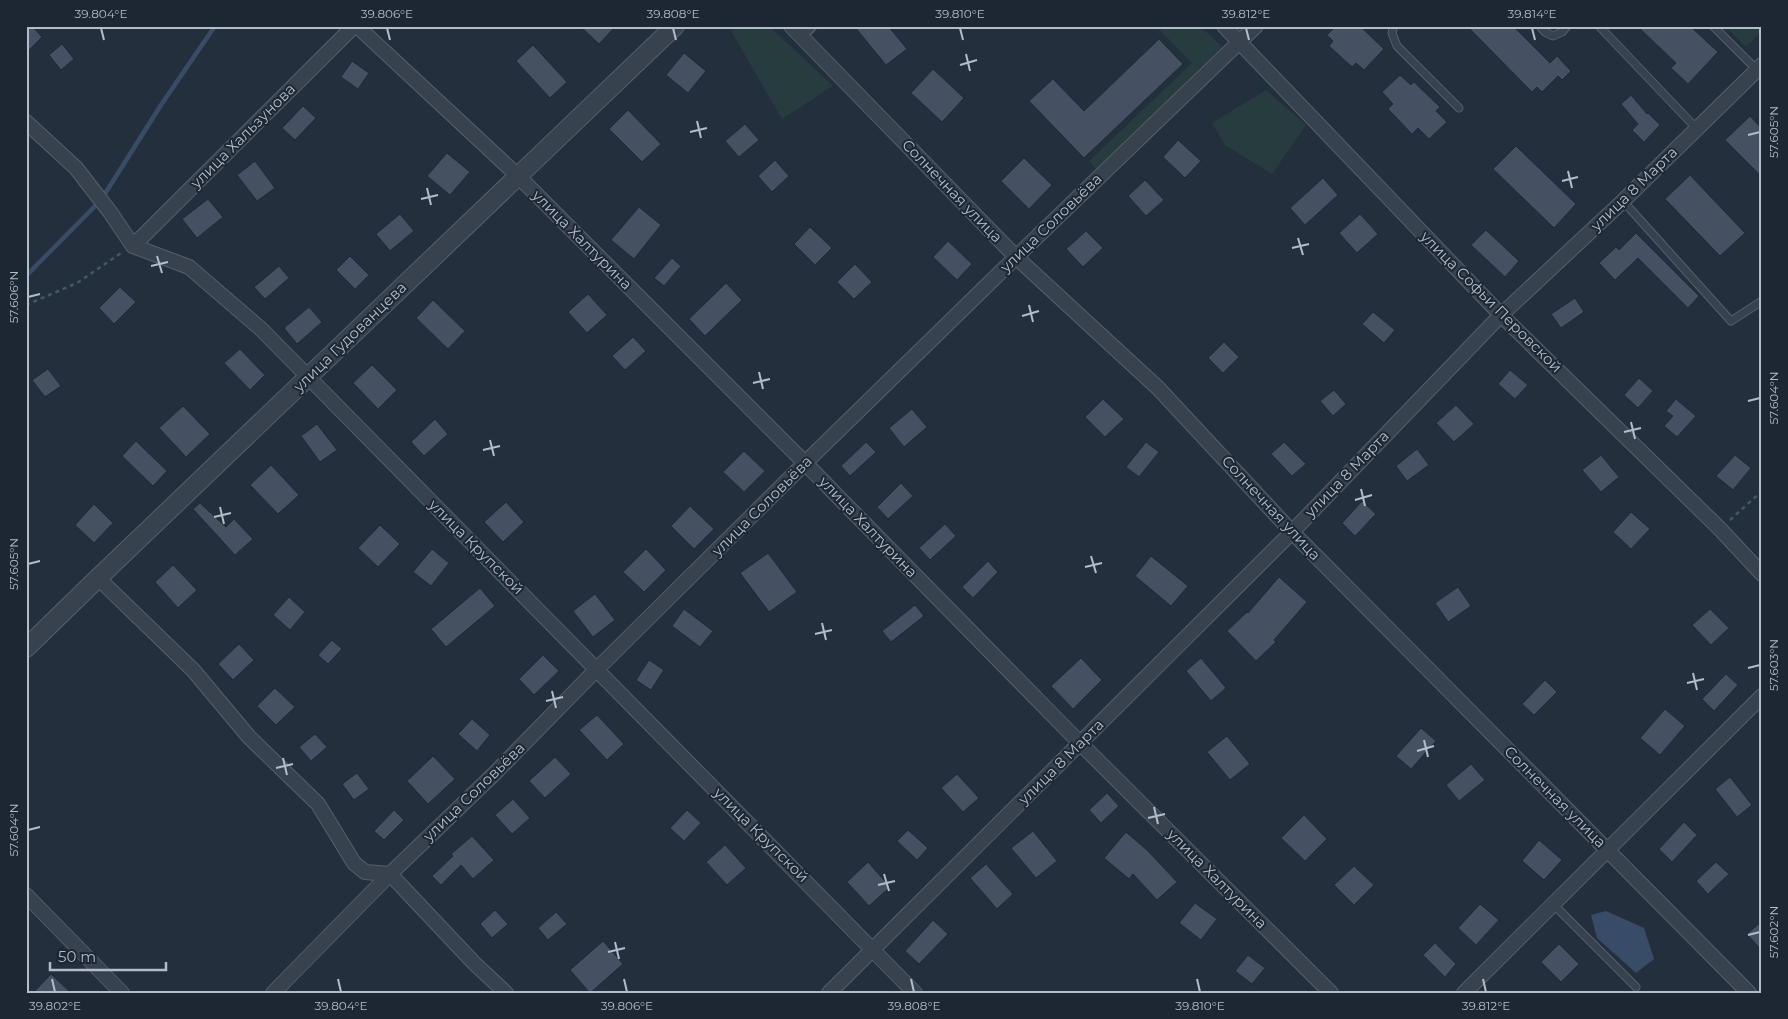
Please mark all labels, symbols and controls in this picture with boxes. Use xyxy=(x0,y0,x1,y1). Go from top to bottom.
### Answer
text: 39.804°E xyxy=(75,6,127,21)
text: 39.806°E xyxy=(361,6,413,21)
text: 39.808°E xyxy=(647,6,699,21)
text: 39.810°E xyxy=(935,6,985,21)
text: 39.812°E xyxy=(1222,6,1270,21)
text: 39.814°E xyxy=(1507,6,1557,21)
street label: улица Хальзунова xyxy=(185,79,299,193)
text: 57.605°N xyxy=(1766,106,1781,158)
street label: Солнечная улица xyxy=(898,135,1007,246)
street label: улица 8 Марта xyxy=(1586,142,1681,236)
street label: улица Соловьёва xyxy=(995,169,1106,277)
street label: улица Халтурина xyxy=(528,185,636,294)
street label: улица Софьи Перовской xyxy=(1416,226,1566,376)
text: 57.606°N xyxy=(6,271,21,323)
street label: улица Гудованцева xyxy=(288,278,410,396)
text: 57.604°N xyxy=(1766,371,1781,425)
street label: улица 8 Марта xyxy=(1300,426,1393,522)
street label: улица Соловьёва xyxy=(707,451,816,561)
street label: Солнечная улица xyxy=(1218,451,1325,564)
street label: улица Халтурина xyxy=(814,471,922,581)
street label: улица Крупской xyxy=(424,495,528,598)
text: 57.605°N xyxy=(6,538,21,590)
text: 57.603°N xyxy=(1766,639,1781,691)
street label: улица 8 Марта xyxy=(1013,715,1107,809)
street label: улица Соловьёва xyxy=(418,738,529,846)
street label: Солнечная улица xyxy=(1500,742,1610,852)
street label: улица Крупской xyxy=(709,783,813,886)
text: 57.604°N xyxy=(6,803,21,857)
street label: улица Халтурина xyxy=(1163,824,1271,933)
text: 57.602°N xyxy=(1766,906,1781,958)
scale bar xyxy=(50,939,166,971)
text: 50 m xyxy=(58,947,96,966)
text: 39.802°E xyxy=(29,998,81,1013)
text: 39.804°E xyxy=(315,998,367,1013)
text: 39.806°E xyxy=(601,998,653,1013)
text: 39.808°E xyxy=(888,998,940,1013)
text: 39.810°E xyxy=(1175,998,1225,1013)
text: 39.812°E xyxy=(1462,998,1510,1013)

